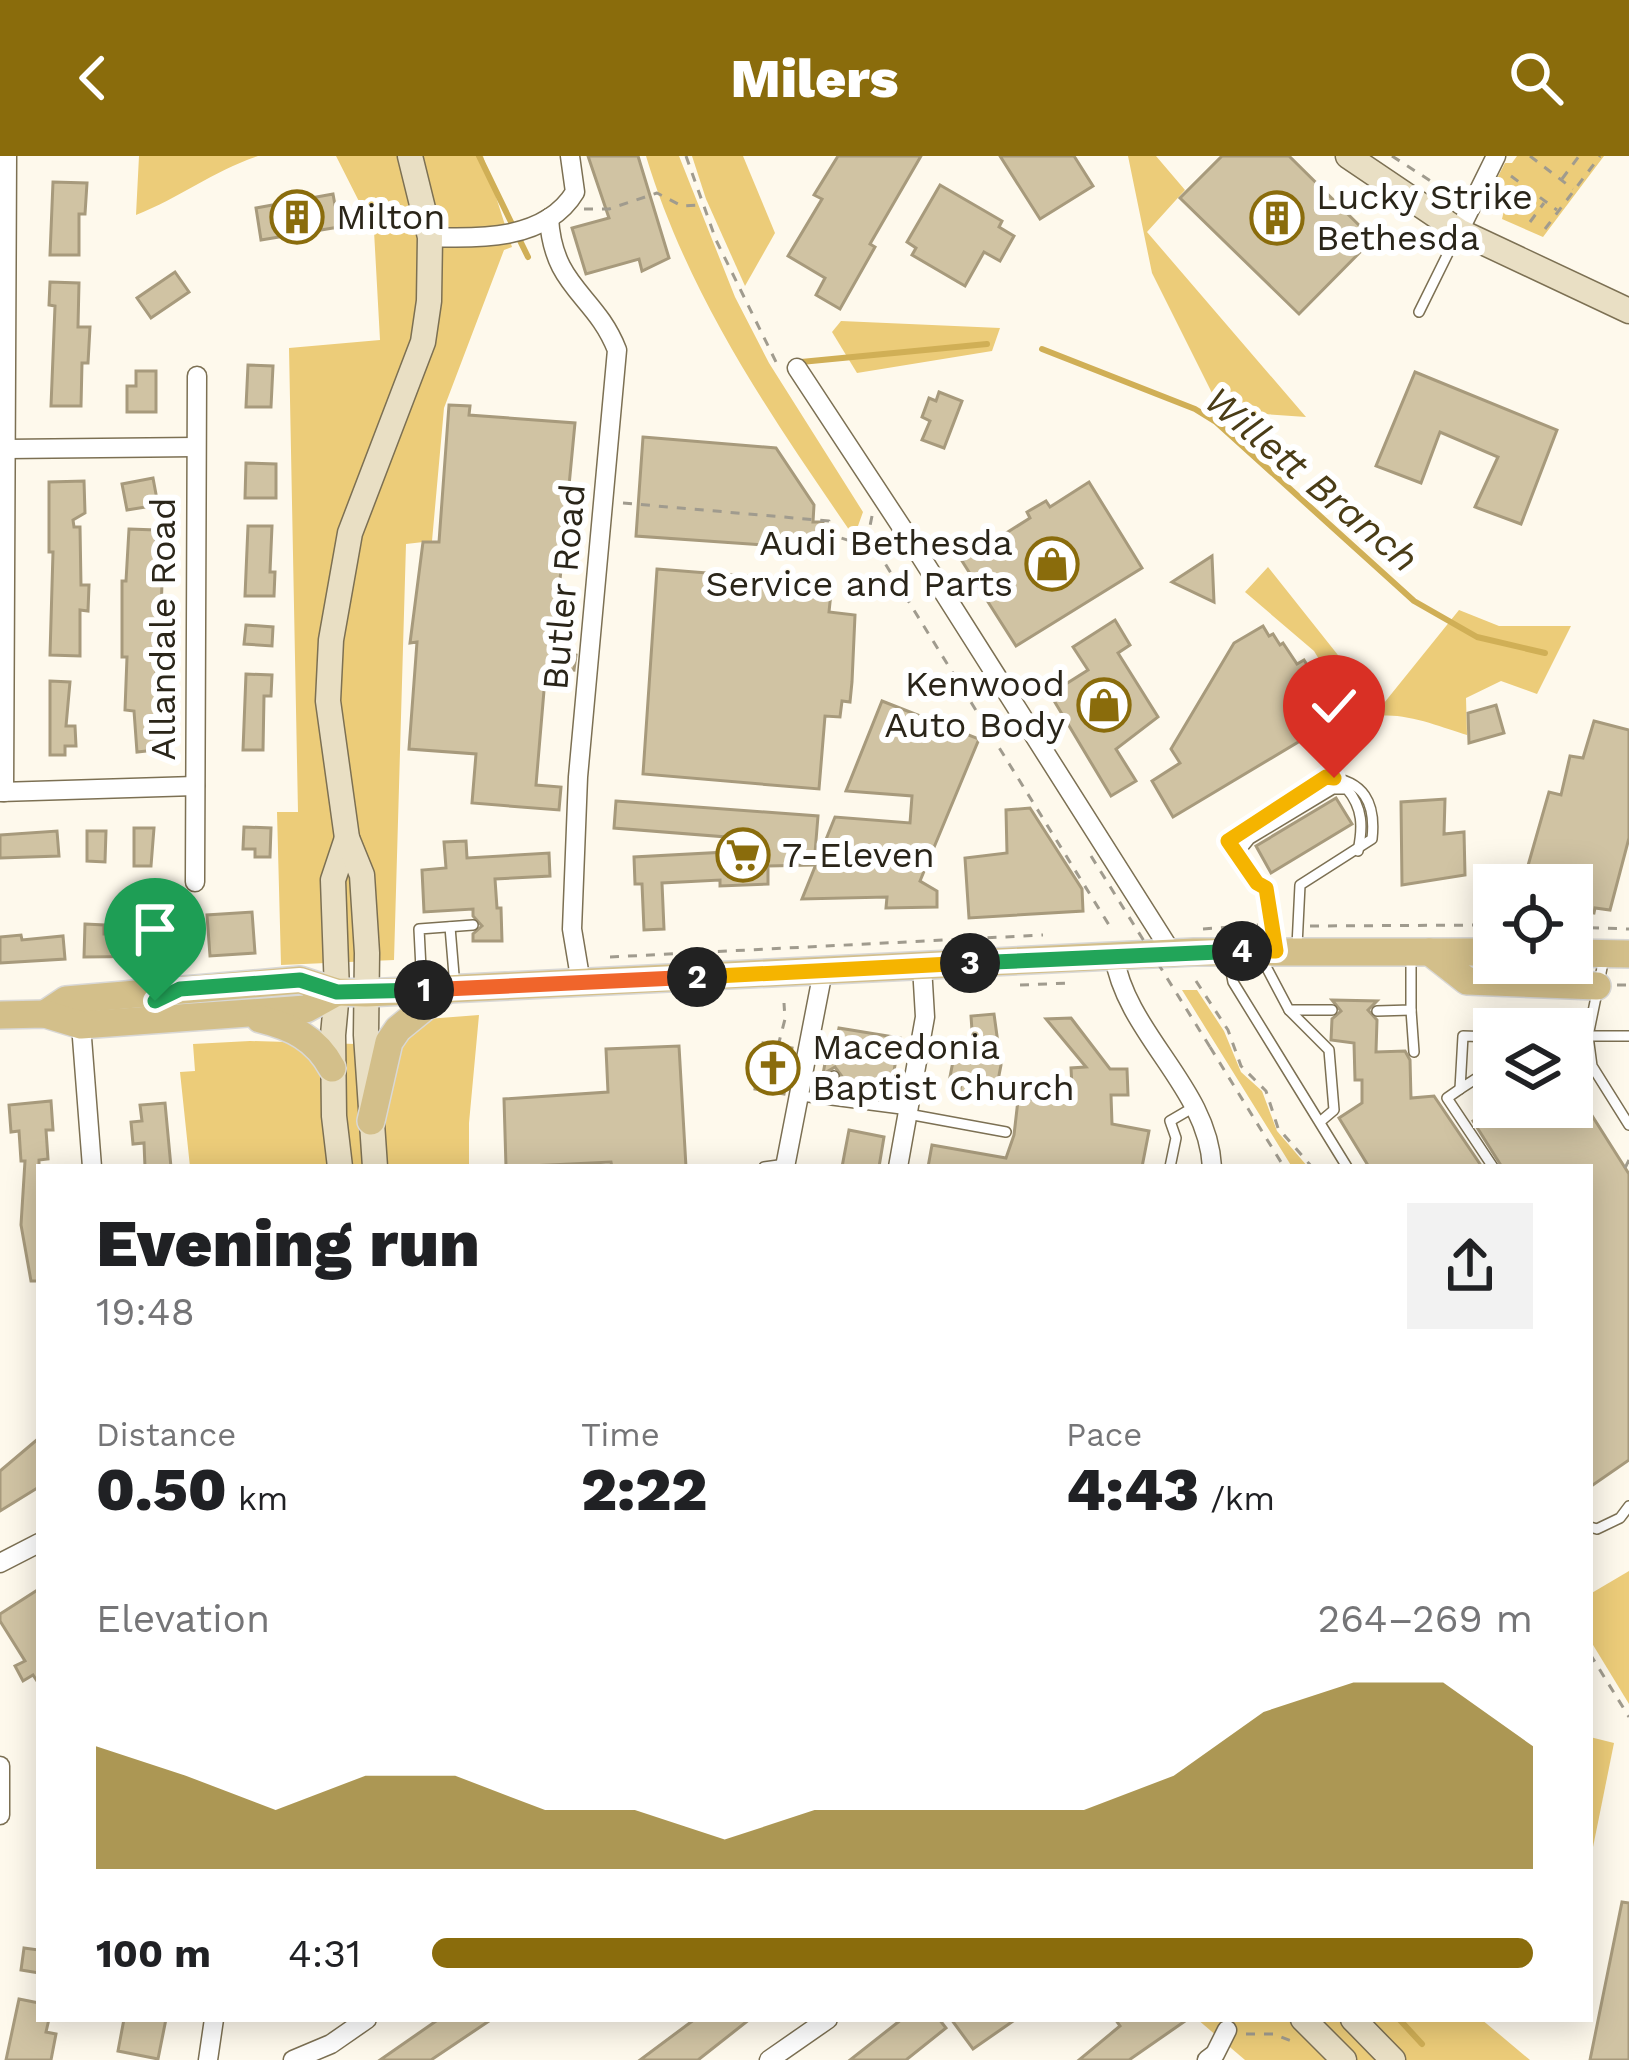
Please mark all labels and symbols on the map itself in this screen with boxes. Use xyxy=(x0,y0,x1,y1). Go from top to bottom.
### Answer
place label: Lucky Strike Bethesda xyxy=(1316,176,1533,259)
building icon: Milton xyxy=(269,189,325,245)
building icon: Lucky Strike Bethesda xyxy=(1249,190,1305,246)
place label: Milton xyxy=(336,196,446,238)
water label: Willett Branch xyxy=(1196,377,1428,581)
street label: Butler Road xyxy=(534,482,594,692)
street label: Allandale Road xyxy=(142,497,184,761)
place label: Audi Bethesda Service and Parts xyxy=(705,522,1013,605)
shop icon: Audi Bethesda Service and Parts xyxy=(1024,536,1080,592)
pin xyxy=(1283,655,1385,778)
place label: Kenwood Auto Body xyxy=(884,663,1065,746)
shop icon: Kenwood Auto Body xyxy=(1076,677,1132,733)
supermarket icon: 7-Eleven xyxy=(715,827,771,883)
place label: 7-Eleven xyxy=(782,834,935,876)
pin xyxy=(104,878,206,1001)
pin: 4 xyxy=(1212,921,1272,981)
pin: 3 xyxy=(940,933,1000,993)
pin: 2 xyxy=(667,947,727,1007)
pin: 1 xyxy=(394,960,454,1020)
place label: Macedonia Baptist Church xyxy=(812,1026,1075,1109)
church icon: Macedonia Baptist Church xyxy=(745,1040,801,1096)

